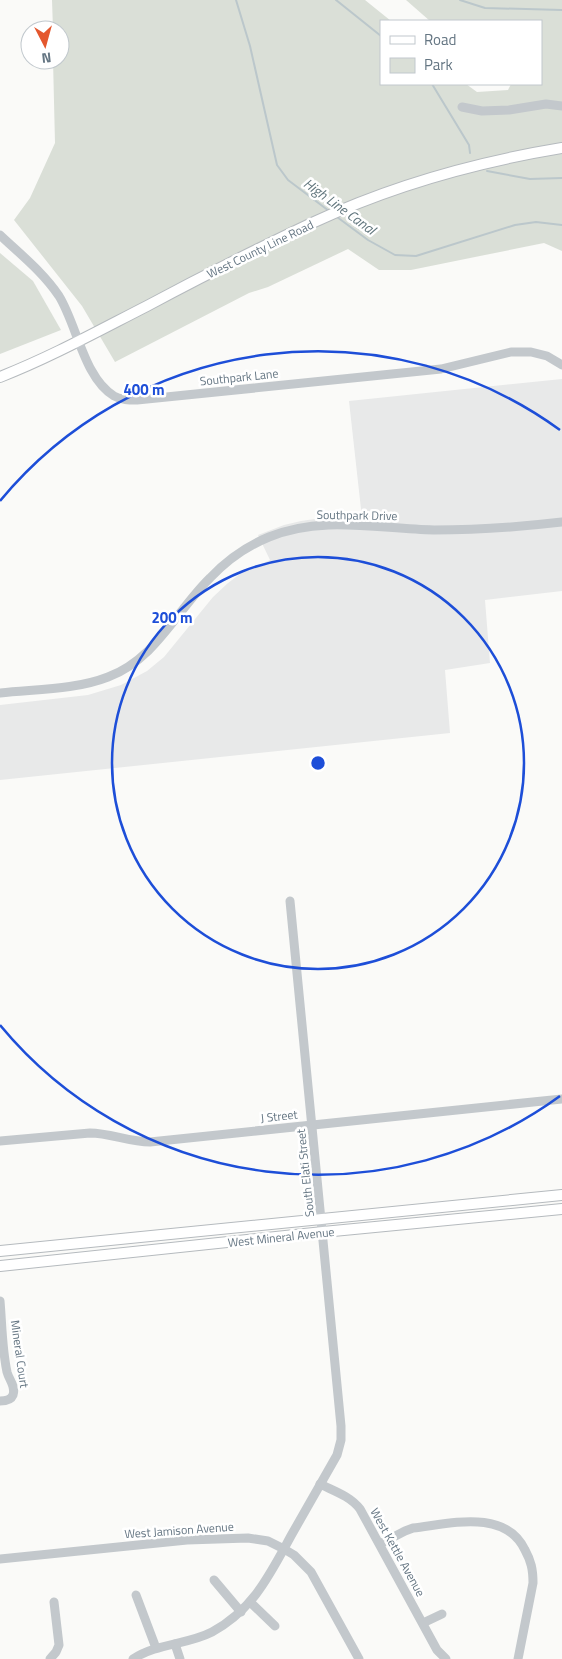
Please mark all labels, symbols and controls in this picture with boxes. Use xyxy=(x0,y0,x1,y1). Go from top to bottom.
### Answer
north arrow xyxy=(20,20,70,70)
legend xyxy=(380,20,542,85)
text: Road xyxy=(424,28,456,51)
text: N xyxy=(40,47,52,69)
text: Park xyxy=(424,53,453,76)
water label: High Line Canal xyxy=(300,173,382,241)
street label: West County Line Road xyxy=(203,215,317,283)
street label: Southpark Lane xyxy=(199,363,279,391)
text: 400 m xyxy=(123,378,165,401)
street label: Southpark Drive xyxy=(316,505,398,525)
text: 200 m xyxy=(151,606,193,629)
centre of rings xyxy=(309,754,327,772)
street label: J Street xyxy=(260,1105,299,1127)
street label: South Elati Street xyxy=(291,1127,319,1218)
street label: West Mineral Avenue xyxy=(227,1222,335,1252)
street label: Mineral Court xyxy=(6,1319,34,1390)
street label: West Kettle Avenue xyxy=(366,1504,430,1600)
street label: West Jamison Avenue xyxy=(124,1517,234,1543)

